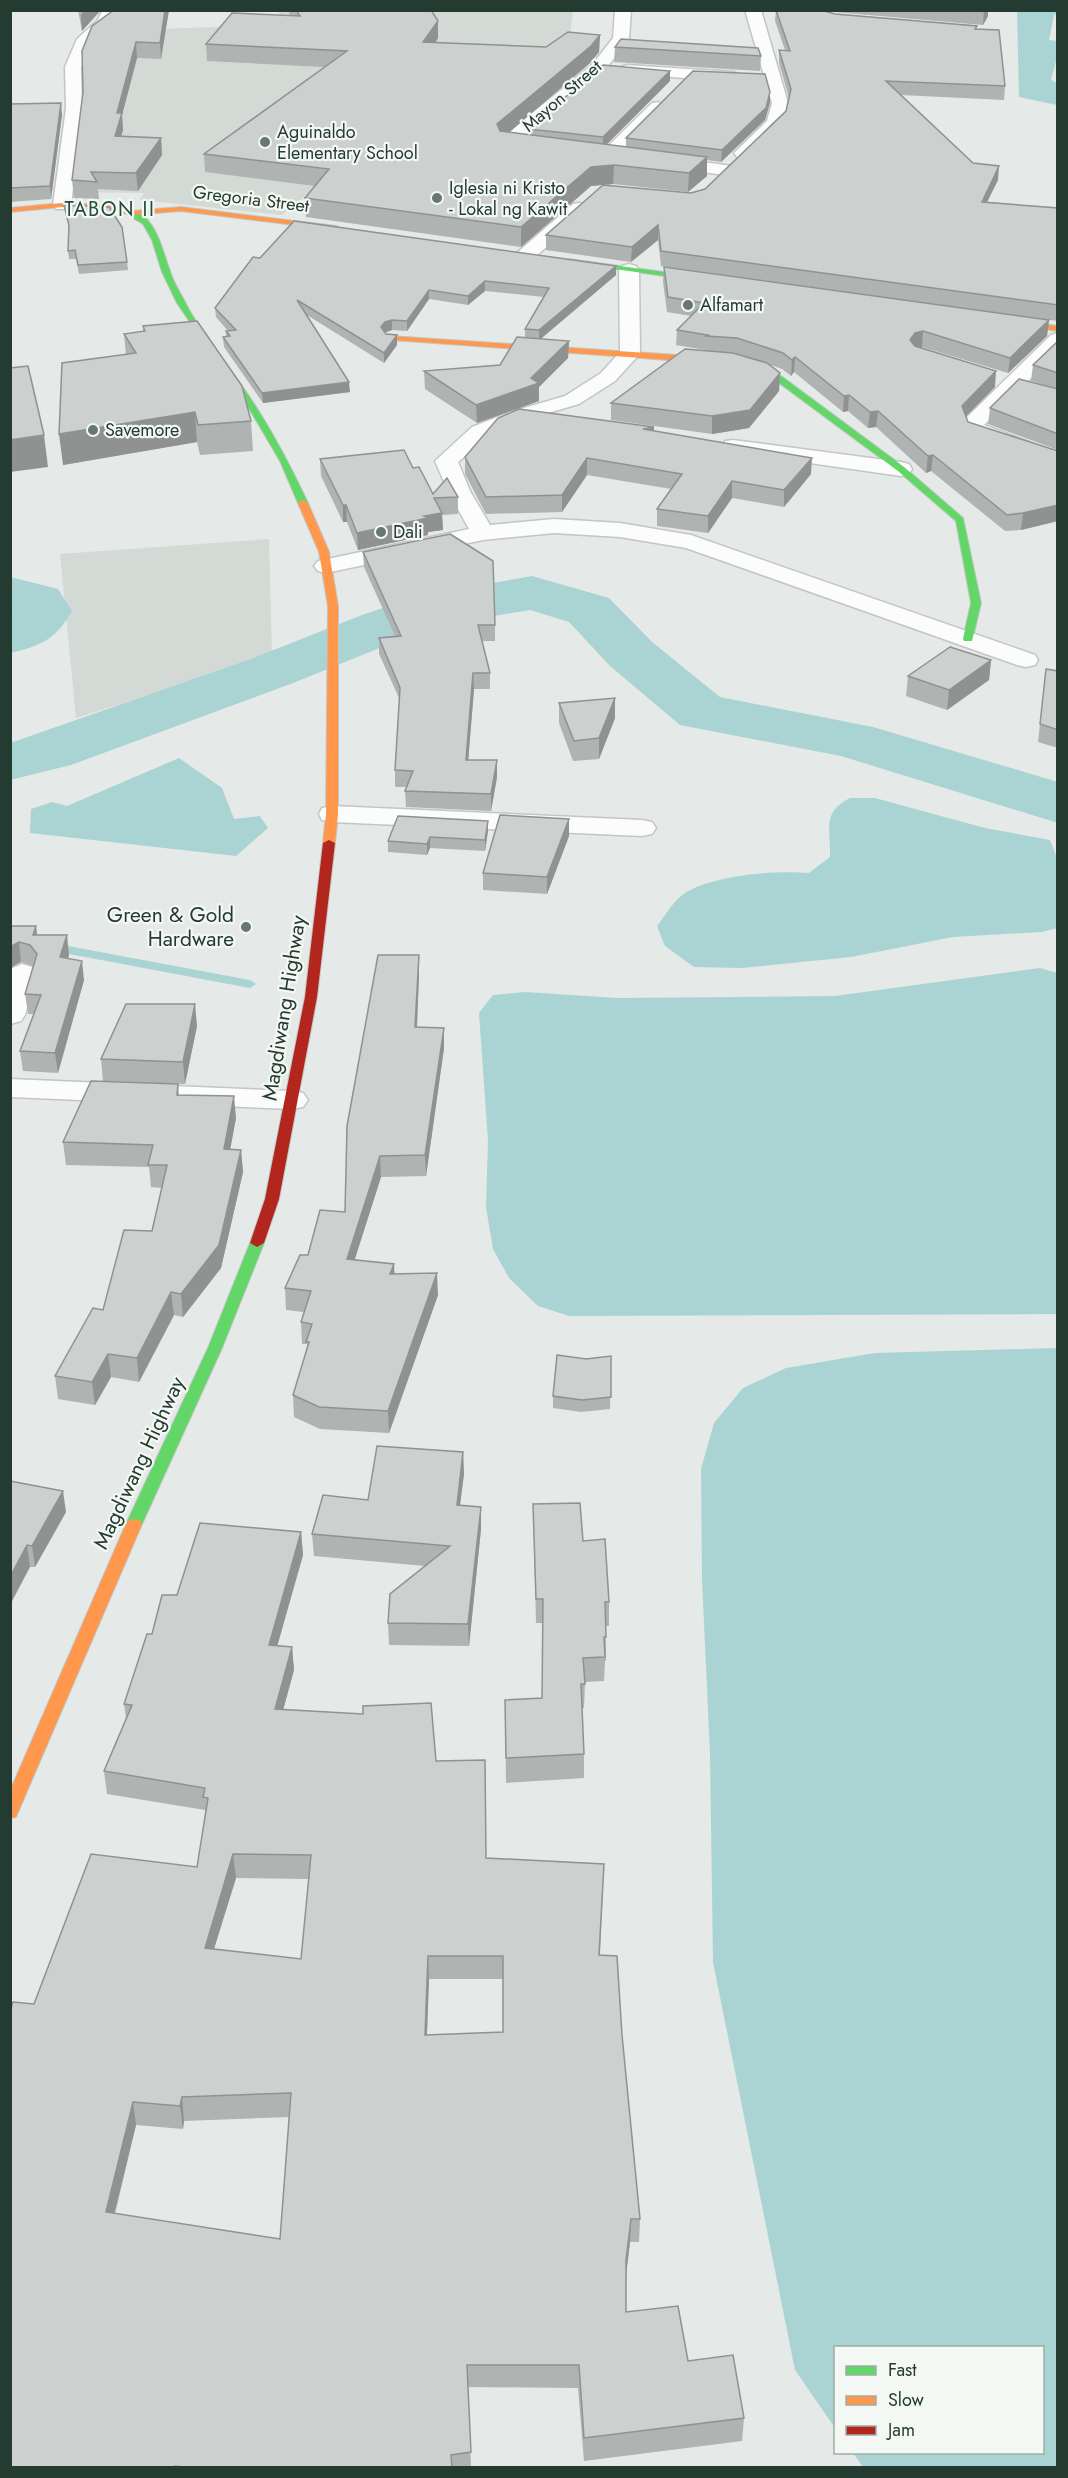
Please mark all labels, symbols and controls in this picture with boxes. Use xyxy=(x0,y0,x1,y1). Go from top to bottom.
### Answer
street label: Mayon Street xyxy=(516,53,608,138)
place label: Aguinaldo Elementary School xyxy=(277,119,418,166)
marker: Aguinaldo Elementary School xyxy=(258,135,272,149)
place label: Iglesia ni Kristo - Lokal ng Kawit xyxy=(449,175,568,222)
street label: Gregoria Street xyxy=(191,179,311,219)
marker: Iglesia ni Kristo - Lokal ng Kawit xyxy=(430,191,444,205)
district label: TABON II xyxy=(65,195,155,224)
place label: Alfamart xyxy=(700,292,764,318)
marker: Alfamart xyxy=(681,298,695,312)
place label: Savemore xyxy=(105,417,179,443)
marker: Savemore xyxy=(86,423,100,437)
place label: Dali xyxy=(393,519,423,545)
marker: Dali xyxy=(374,525,388,539)
place label: Green & Gold Hardware xyxy=(107,900,234,954)
street label: Magdiwang Highway xyxy=(255,913,314,1103)
marker: Green & Gold Hardware xyxy=(239,920,253,934)
street label: Magdiwang Highway xyxy=(86,1371,192,1554)
legend xyxy=(834,2346,1044,2454)
text: Fast xyxy=(888,2357,917,2383)
text: Slow xyxy=(888,2387,925,2413)
text: Jam xyxy=(886,2417,915,2443)

